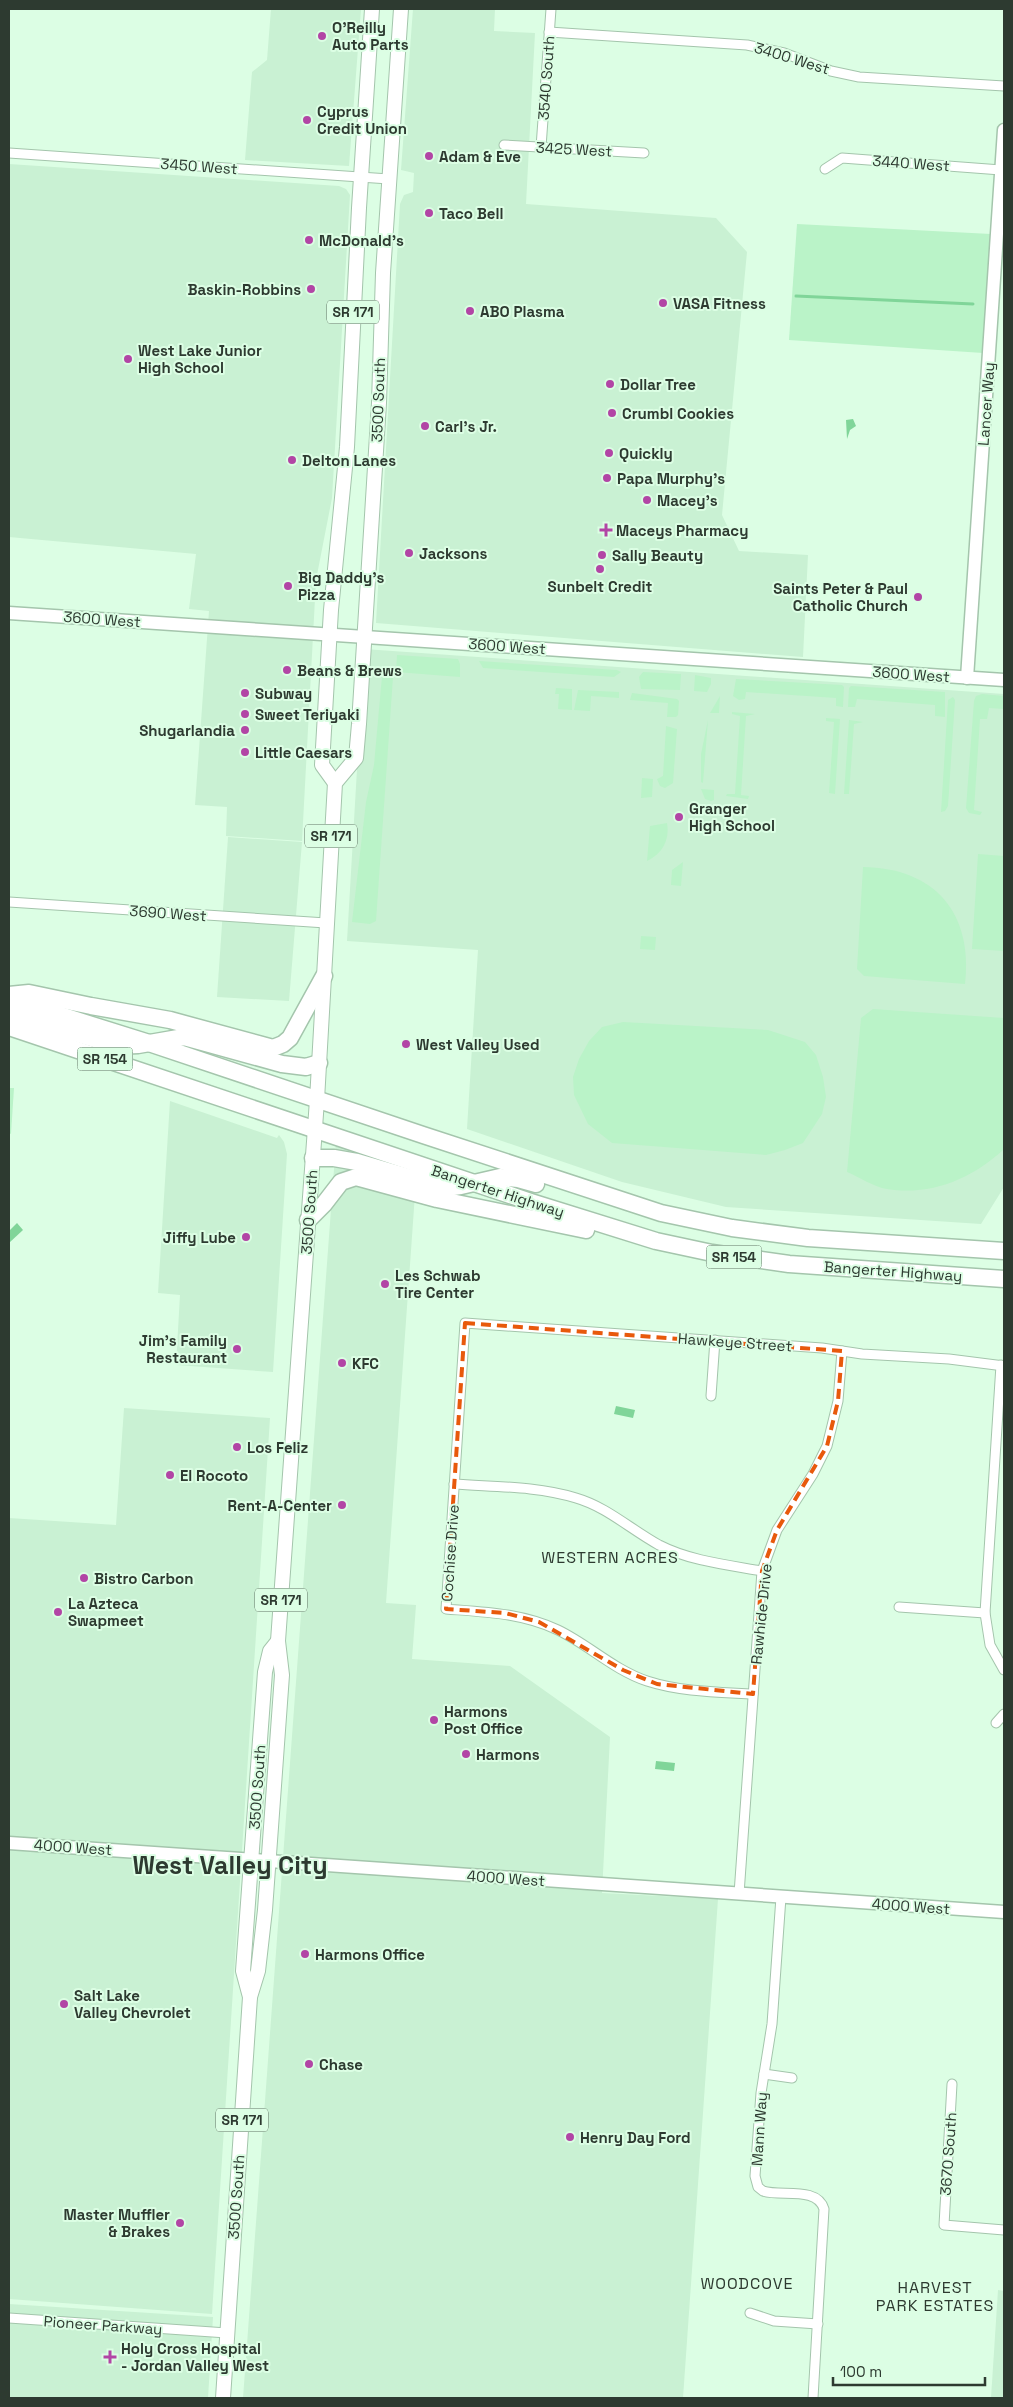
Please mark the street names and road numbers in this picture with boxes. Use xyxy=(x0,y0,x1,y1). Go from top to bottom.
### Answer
street label: 3540 South xyxy=(534,35,558,121)
street label: 3400 West xyxy=(752,38,832,78)
street label: 3425 West xyxy=(535,138,613,160)
street label: 3440 West xyxy=(872,151,950,175)
street label: 3450 West xyxy=(160,154,238,178)
road number: SR 171 xyxy=(327,300,379,324)
street label: 3500 South xyxy=(367,357,389,443)
street label: Lancer Way xyxy=(974,362,998,446)
street label: 3600 West xyxy=(63,607,141,631)
street label: 3600 West xyxy=(468,634,546,658)
street label: 3600 West xyxy=(872,662,950,686)
road number: SR 171 xyxy=(305,824,357,848)
street label: 3690 West xyxy=(129,901,207,925)
road number: SR 154 xyxy=(78,1048,132,1070)
street label: Bangerter Highway xyxy=(429,1161,567,1221)
street label: 3500 South xyxy=(297,1169,321,1255)
road number: SR 154 xyxy=(706,1246,762,1268)
street label: Bangerter Highway xyxy=(823,1257,963,1285)
street label: Hawkeye Street xyxy=(677,1329,793,1355)
street label: Cochise Drive xyxy=(437,1504,463,1602)
street label: Rawhide Drive xyxy=(746,1563,776,1665)
road number: SR 171 xyxy=(255,1588,307,1612)
street label: 3500 South xyxy=(245,1744,269,1830)
street label: 4000 West xyxy=(33,1835,113,1859)
street label: 4000 West xyxy=(466,1866,546,1890)
street label: 4000 West xyxy=(871,1894,951,1918)
street label: Mann Way xyxy=(747,2091,771,2167)
road number: SR 171 xyxy=(216,2108,268,2132)
street label: 3670 South xyxy=(936,2112,960,2196)
street label: 3500 South xyxy=(224,2154,248,2240)
street label: Pioneer Parkway xyxy=(43,2311,163,2339)

